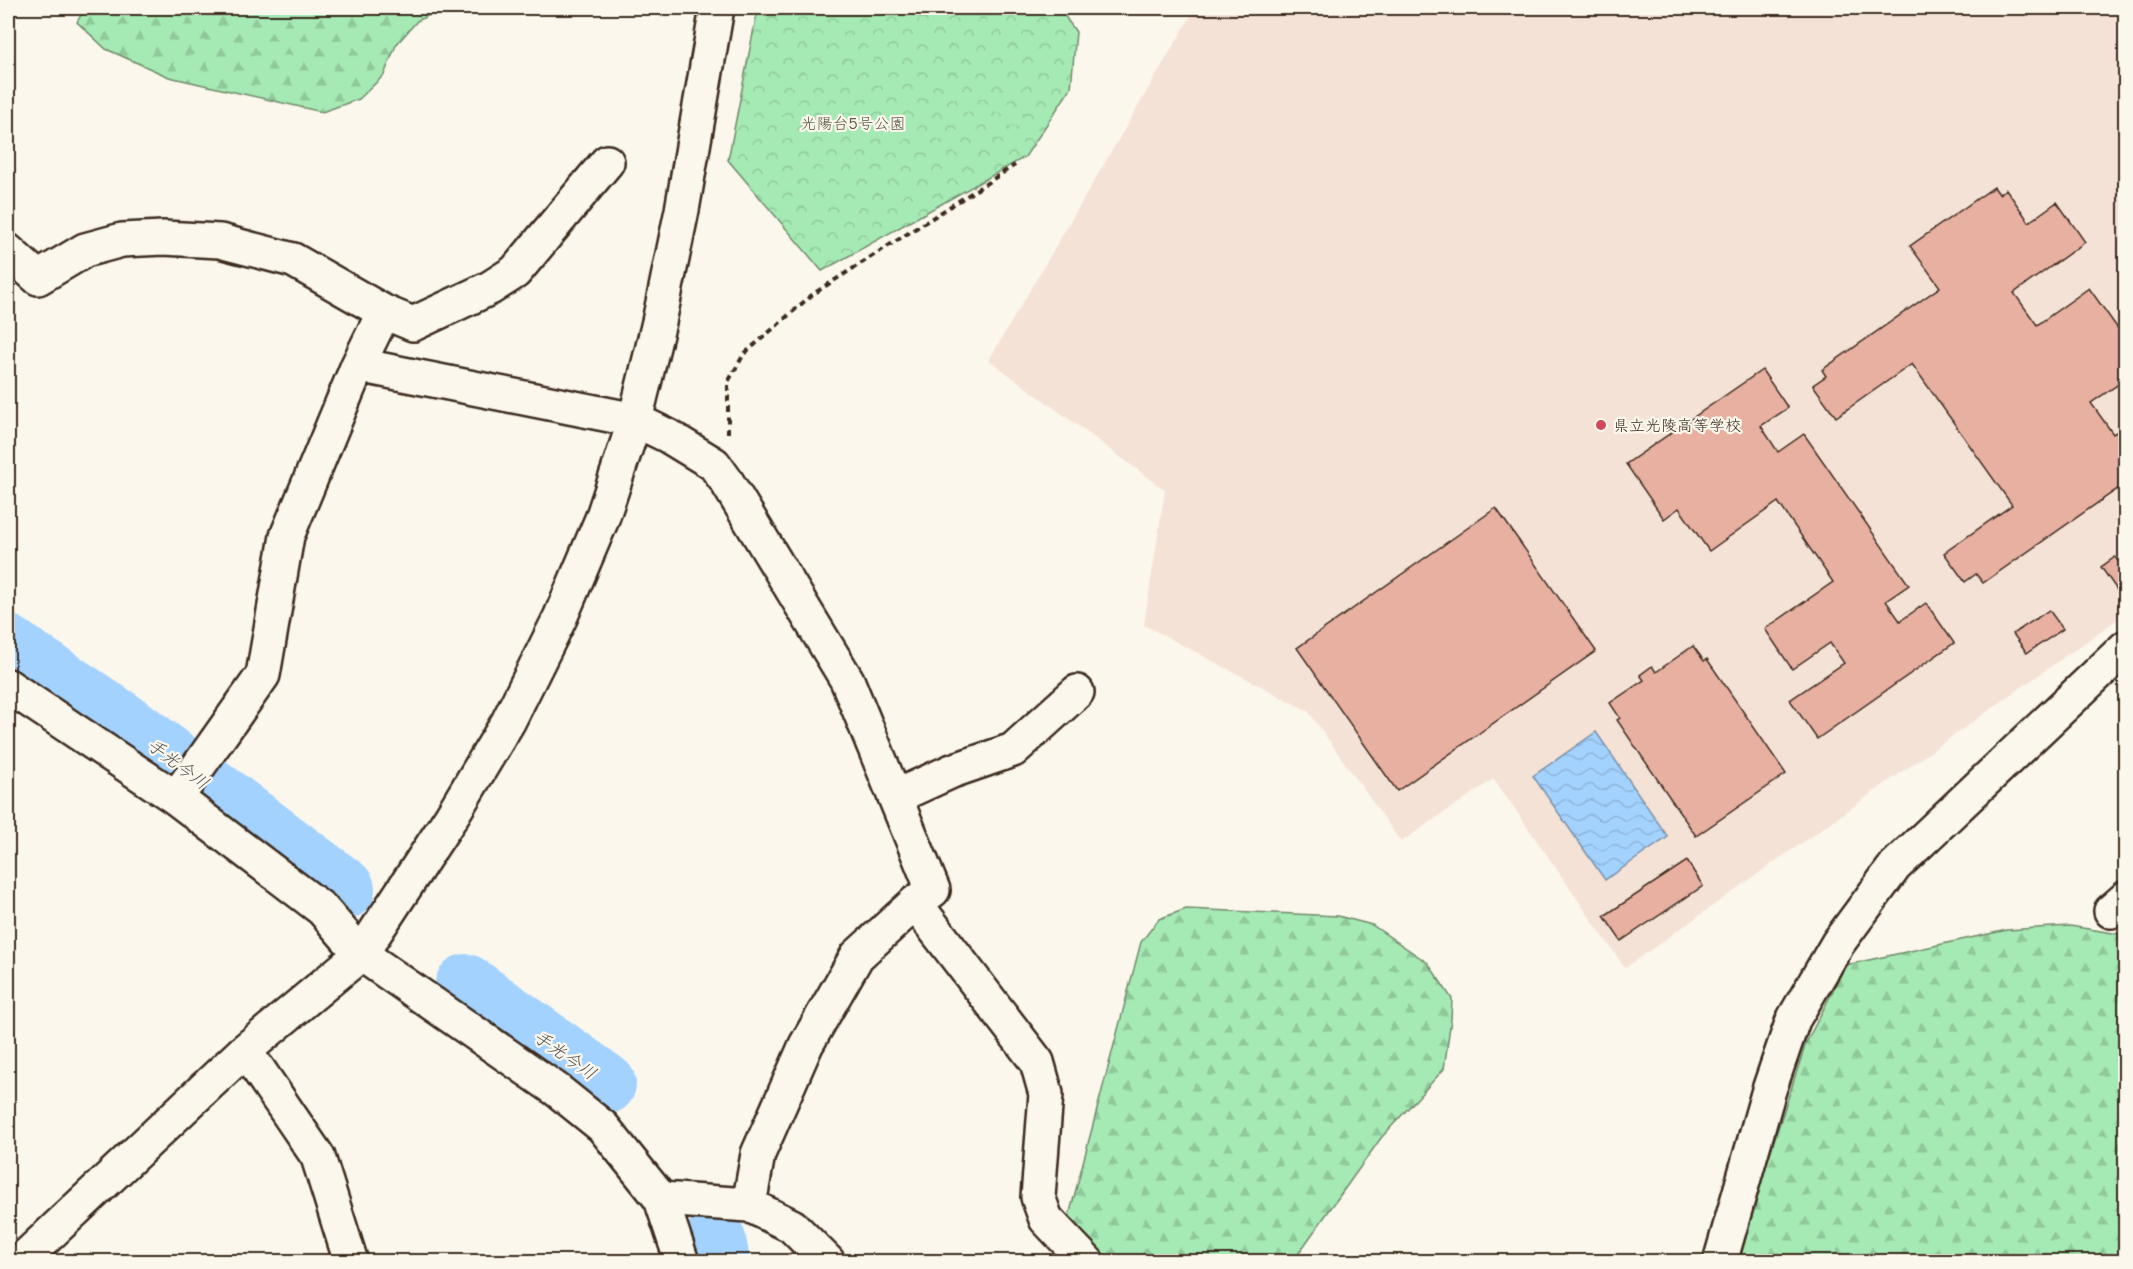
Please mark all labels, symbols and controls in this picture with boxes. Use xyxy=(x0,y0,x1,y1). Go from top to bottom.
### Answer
park label: 光陽台5号公園 xyxy=(800,113,906,133)
place label: 県立光陵高等学校 xyxy=(1613,415,1741,435)
marker: 県立光陵高等学校 xyxy=(1594,418,1608,432)
water label: 手光今川 xyxy=(143,733,214,794)
water label: 手光今川 xyxy=(529,1025,601,1085)

